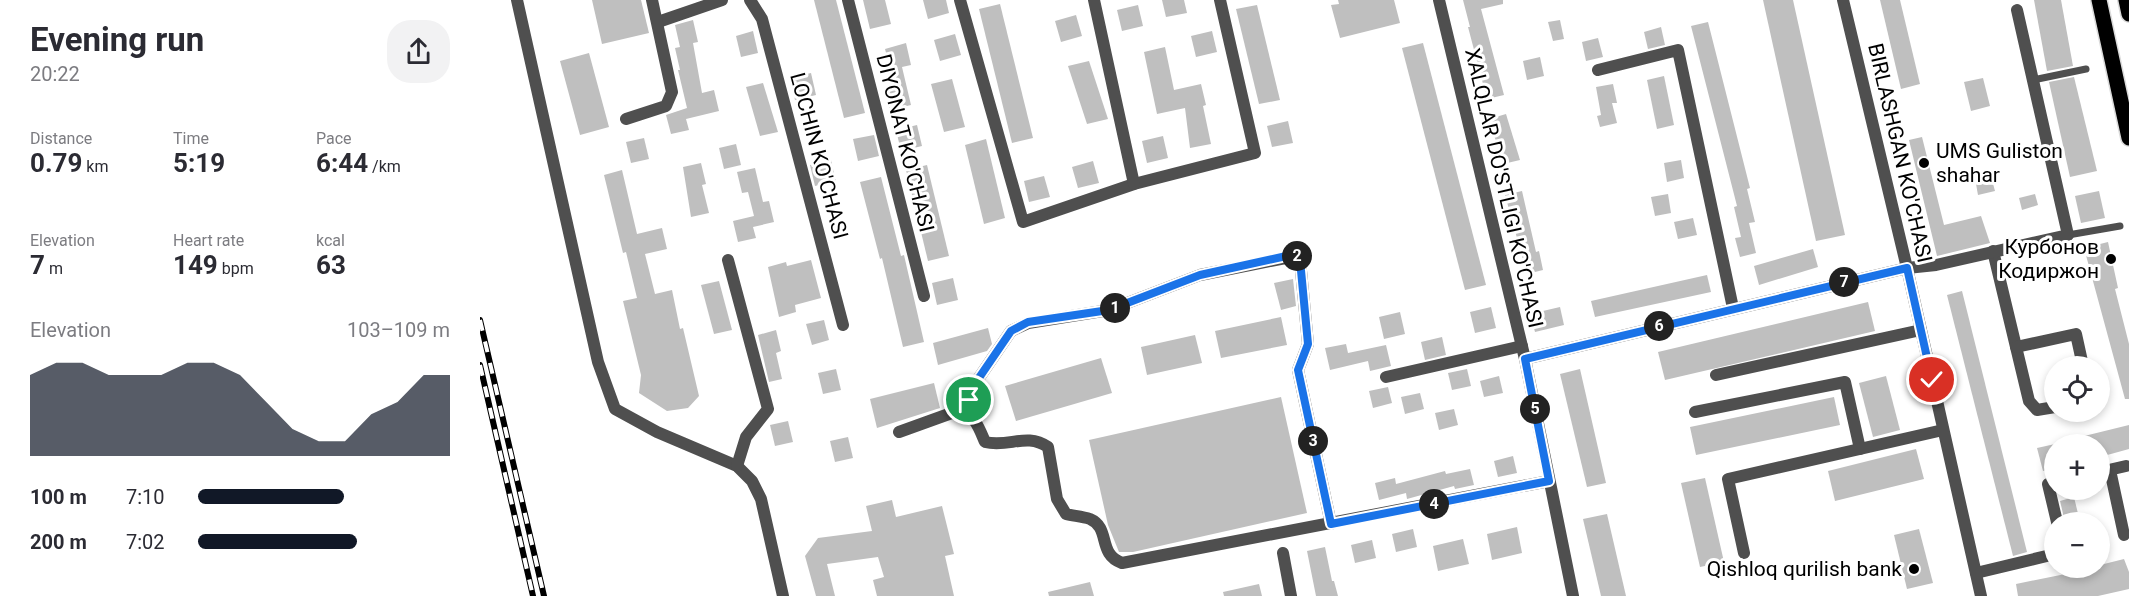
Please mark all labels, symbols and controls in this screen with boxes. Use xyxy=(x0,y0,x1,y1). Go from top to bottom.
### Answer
text: Evening run xyxy=(30,20,204,59)
button: share xyxy=(387,20,450,83)
street label: BIRLASHGAN KO'CHASI xyxy=(1863,41,1937,265)
street label: XALQLAR DO'STLIGI KO'CHASI xyxy=(1460,46,1548,330)
street label: DIYONAT KO'CHASI xyxy=(871,52,939,234)
text: 20:22 xyxy=(30,62,80,86)
street label: LOCHIN KO'CHASI xyxy=(785,70,853,242)
text: Distance xyxy=(30,129,92,148)
text: Time xyxy=(173,129,209,148)
text: Pace xyxy=(316,129,352,148)
place label: UMS Guliston shahar xyxy=(1936,139,2063,187)
text: 0.79 xyxy=(30,148,82,178)
text: 5:19 xyxy=(173,148,225,178)
text: 6:44 xyxy=(316,148,368,178)
marker: UMS Guliston shahar xyxy=(1917,156,1931,170)
text: km xyxy=(82,157,108,176)
text: /km xyxy=(368,157,401,176)
text: Elevation xyxy=(30,231,95,250)
text: Heart rate xyxy=(173,231,244,250)
text: kcal xyxy=(316,231,345,250)
place label: Курбонов Кодиржон xyxy=(1998,235,2099,283)
pin: 2 xyxy=(1282,241,1312,271)
text: 2 xyxy=(1292,246,1302,265)
text: 7 xyxy=(30,250,45,280)
text: 149 xyxy=(173,250,218,280)
text: 63 xyxy=(316,250,346,280)
marker: Курбонов Кодиржон xyxy=(2104,252,2118,266)
text: m xyxy=(45,259,63,278)
text: bpm xyxy=(218,259,254,278)
pin: 7 xyxy=(1829,267,1859,297)
text: 7 xyxy=(1839,272,1849,291)
pin: 1 xyxy=(1100,293,1130,323)
text: 1 xyxy=(1110,298,1120,317)
pin: 6 xyxy=(1644,311,1674,341)
text: 6 xyxy=(1654,316,1664,335)
text: Elevation xyxy=(30,318,111,342)
text: 103–109 m xyxy=(347,318,450,342)
pin xyxy=(1906,354,1957,405)
map controls xyxy=(2044,356,2110,578)
button: locate xyxy=(2044,356,2110,422)
icon: check xyxy=(1915,363,1948,396)
pin xyxy=(943,374,994,425)
icon: arrive xyxy=(952,383,985,416)
pin: 5 xyxy=(1520,394,1550,424)
text: 5 xyxy=(1530,399,1540,418)
pin: 3 xyxy=(1298,426,1328,456)
text: 3 xyxy=(1308,431,1318,450)
button: + xyxy=(2044,434,2110,500)
text: 100 m xyxy=(30,485,87,509)
text: 7:10 xyxy=(126,485,165,509)
pin: 4 xyxy=(1419,489,1449,519)
text: 4 xyxy=(1429,494,1439,513)
button: − xyxy=(2044,512,2110,578)
text: 200 m xyxy=(30,530,87,554)
text: 7:02 xyxy=(126,530,165,554)
place label: Qishloq qurilish bank xyxy=(1707,557,1902,581)
marker: Qishloq qurilish bank xyxy=(1907,562,1921,576)

